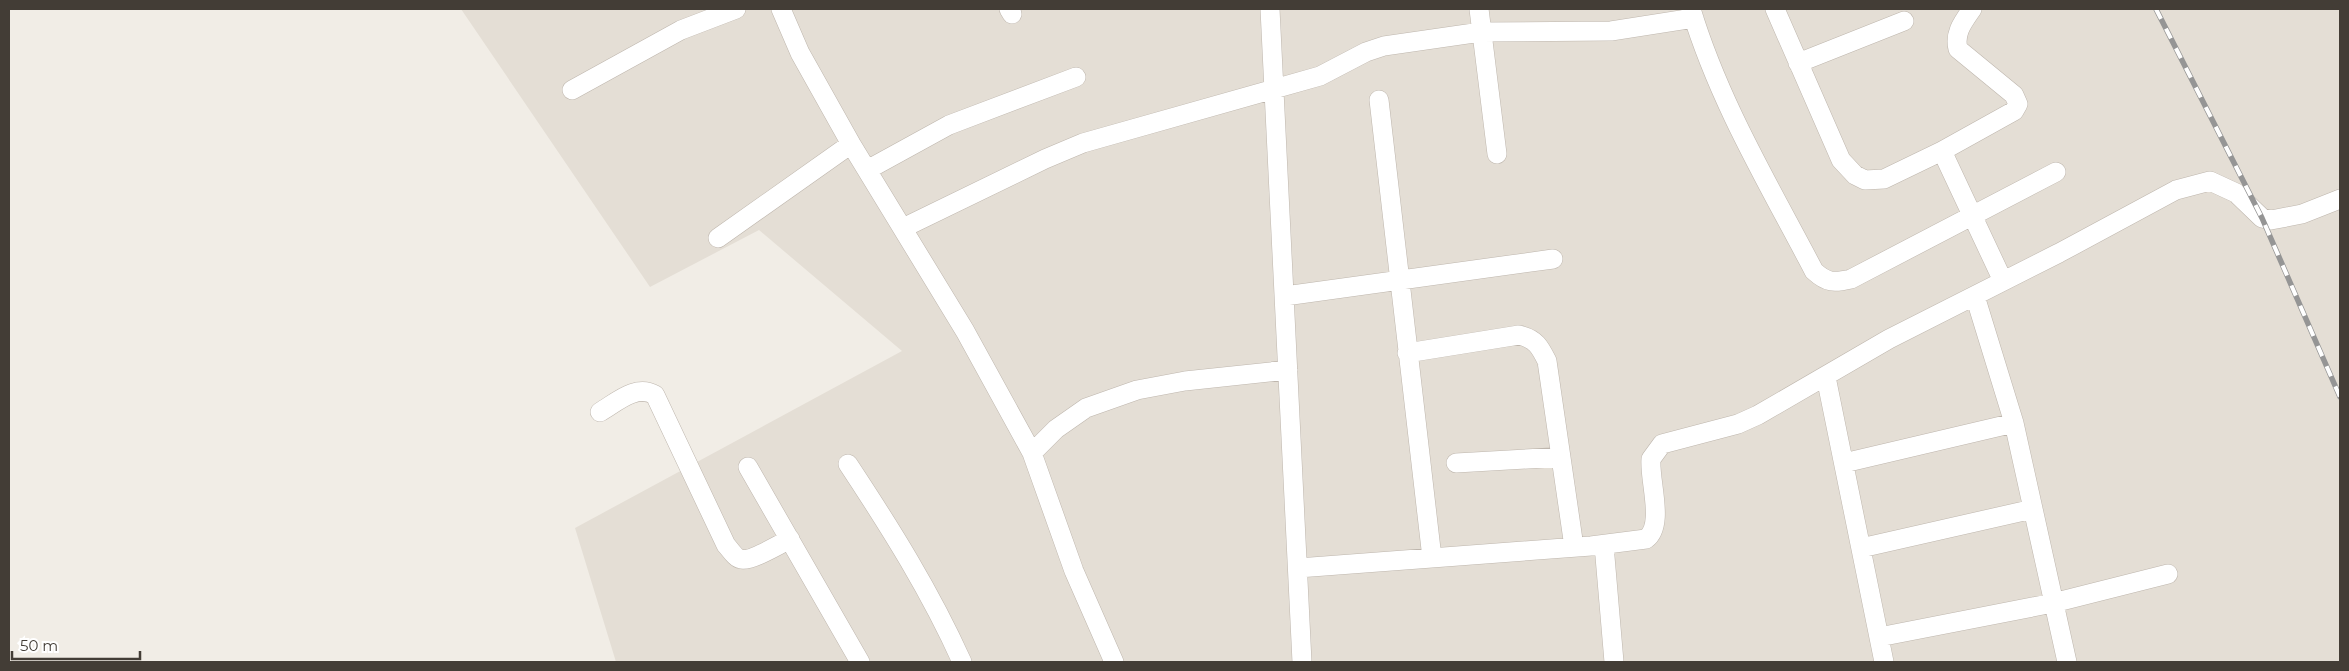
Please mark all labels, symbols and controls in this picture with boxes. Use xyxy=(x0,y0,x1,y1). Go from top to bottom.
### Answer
scale bar xyxy=(12,628,140,660)
text: 50 m xyxy=(20,636,58,655)

